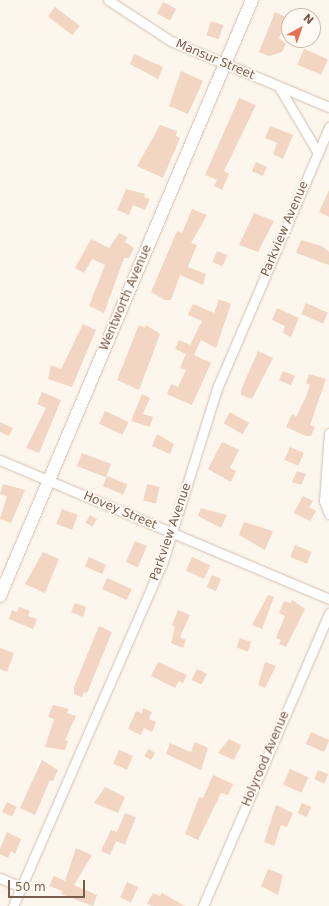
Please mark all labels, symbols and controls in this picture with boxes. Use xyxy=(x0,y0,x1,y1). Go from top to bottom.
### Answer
north arrow xyxy=(281,8,321,48)
text: N xyxy=(301,11,316,27)
street label: Mansur Street xyxy=(173,37,257,83)
street label: Parkview Avenue xyxy=(258,179,312,279)
street label: Wentworth Avenue xyxy=(97,243,155,353)
street label: Parkview Avenue xyxy=(148,481,194,583)
street label: Hovey Street xyxy=(81,489,159,533)
street label: Holyrood Avenue xyxy=(239,709,293,809)
scale bar xyxy=(10,872,87,898)
text: 50 m xyxy=(15,880,46,894)

